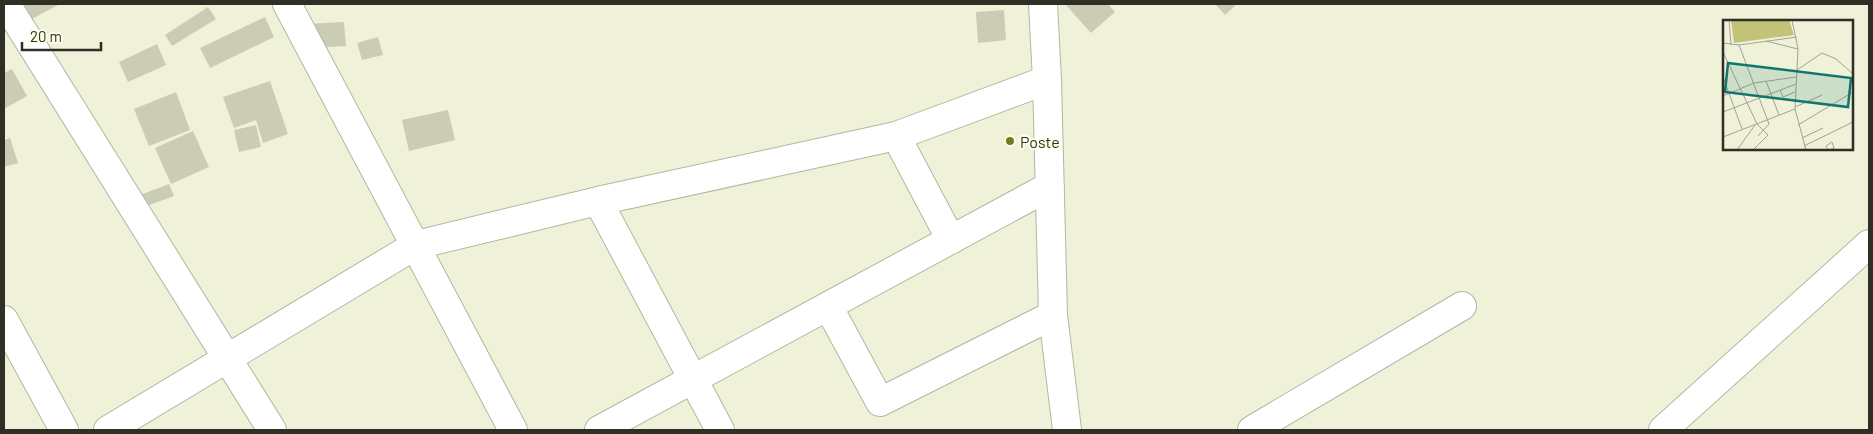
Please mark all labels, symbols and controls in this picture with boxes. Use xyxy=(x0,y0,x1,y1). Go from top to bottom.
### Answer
scale bar xyxy=(22,20,101,52)
inset map xyxy=(1723,20,1853,150)
text: 20 m xyxy=(30,27,62,45)
place label: Poste xyxy=(1020,132,1060,151)
marker: Poste xyxy=(1004,135,1016,147)

